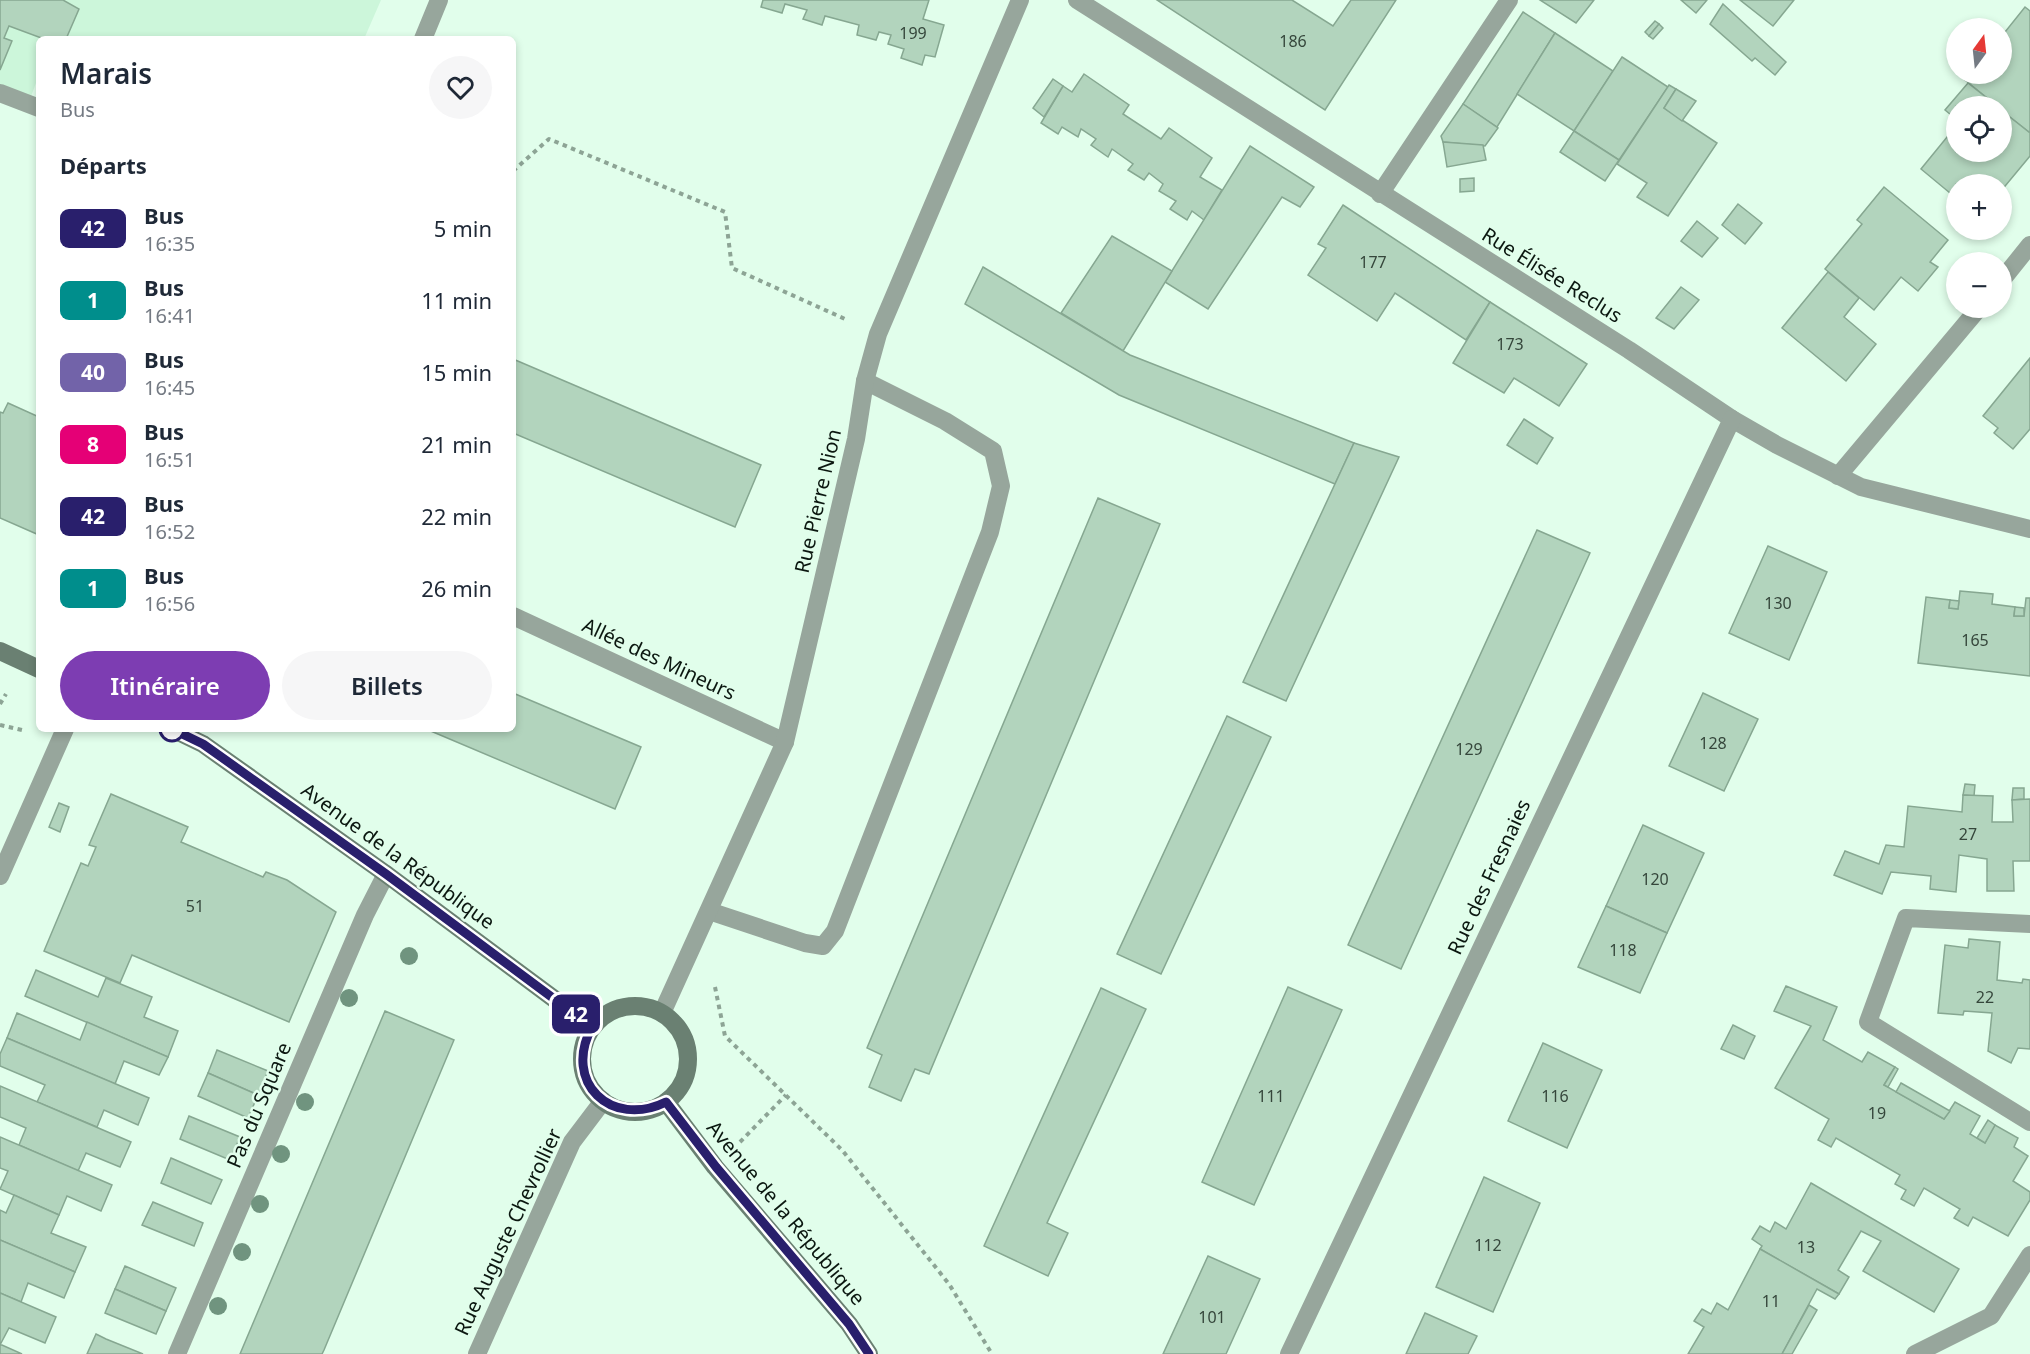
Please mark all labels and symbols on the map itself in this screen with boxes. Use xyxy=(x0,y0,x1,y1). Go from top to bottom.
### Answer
north arrow xyxy=(1946,18,2012,84)
house number: 199 xyxy=(899,22,927,44)
house number: 186 xyxy=(1279,30,1307,52)
street label: Rue Élisée Reclus xyxy=(1477,221,1627,329)
house number: 177 xyxy=(1359,251,1387,273)
house number: 173 xyxy=(1496,333,1524,355)
street label: Rue Pierre Nion xyxy=(788,426,847,576)
house number: 130 xyxy=(1764,592,1792,614)
street label: Allée des Mineurs xyxy=(578,611,740,706)
house number: 165 xyxy=(1961,629,1989,651)
unlabelled marker xyxy=(159,716,185,742)
house number: 128 xyxy=(1699,732,1727,754)
house number: 129 xyxy=(1455,738,1483,760)
street label: Avenue de la République xyxy=(296,776,500,935)
street label: Rue des Fresnaies xyxy=(1441,795,1536,959)
house number: 27 xyxy=(1959,823,1977,845)
house number: 120 xyxy=(1641,868,1669,890)
house number: 51 xyxy=(186,895,204,917)
house number: 118 xyxy=(1609,939,1637,961)
house number: 22 xyxy=(1976,986,1994,1008)
line badge: 42 xyxy=(549,994,603,1034)
street label: Pas du Square xyxy=(220,1038,297,1172)
house number: 111 xyxy=(1257,1085,1285,1107)
house number: 116 xyxy=(1541,1085,1569,1107)
house number: 19 xyxy=(1868,1102,1886,1124)
street label: Avenue de la République xyxy=(701,1115,872,1310)
street label: Rue Auguste Chevrollier xyxy=(448,1124,567,1340)
house number: 112 xyxy=(1474,1234,1502,1256)
house number: 13 xyxy=(1797,1236,1815,1258)
house number: 11 xyxy=(1762,1290,1780,1312)
house number: 101 xyxy=(1198,1306,1226,1328)

